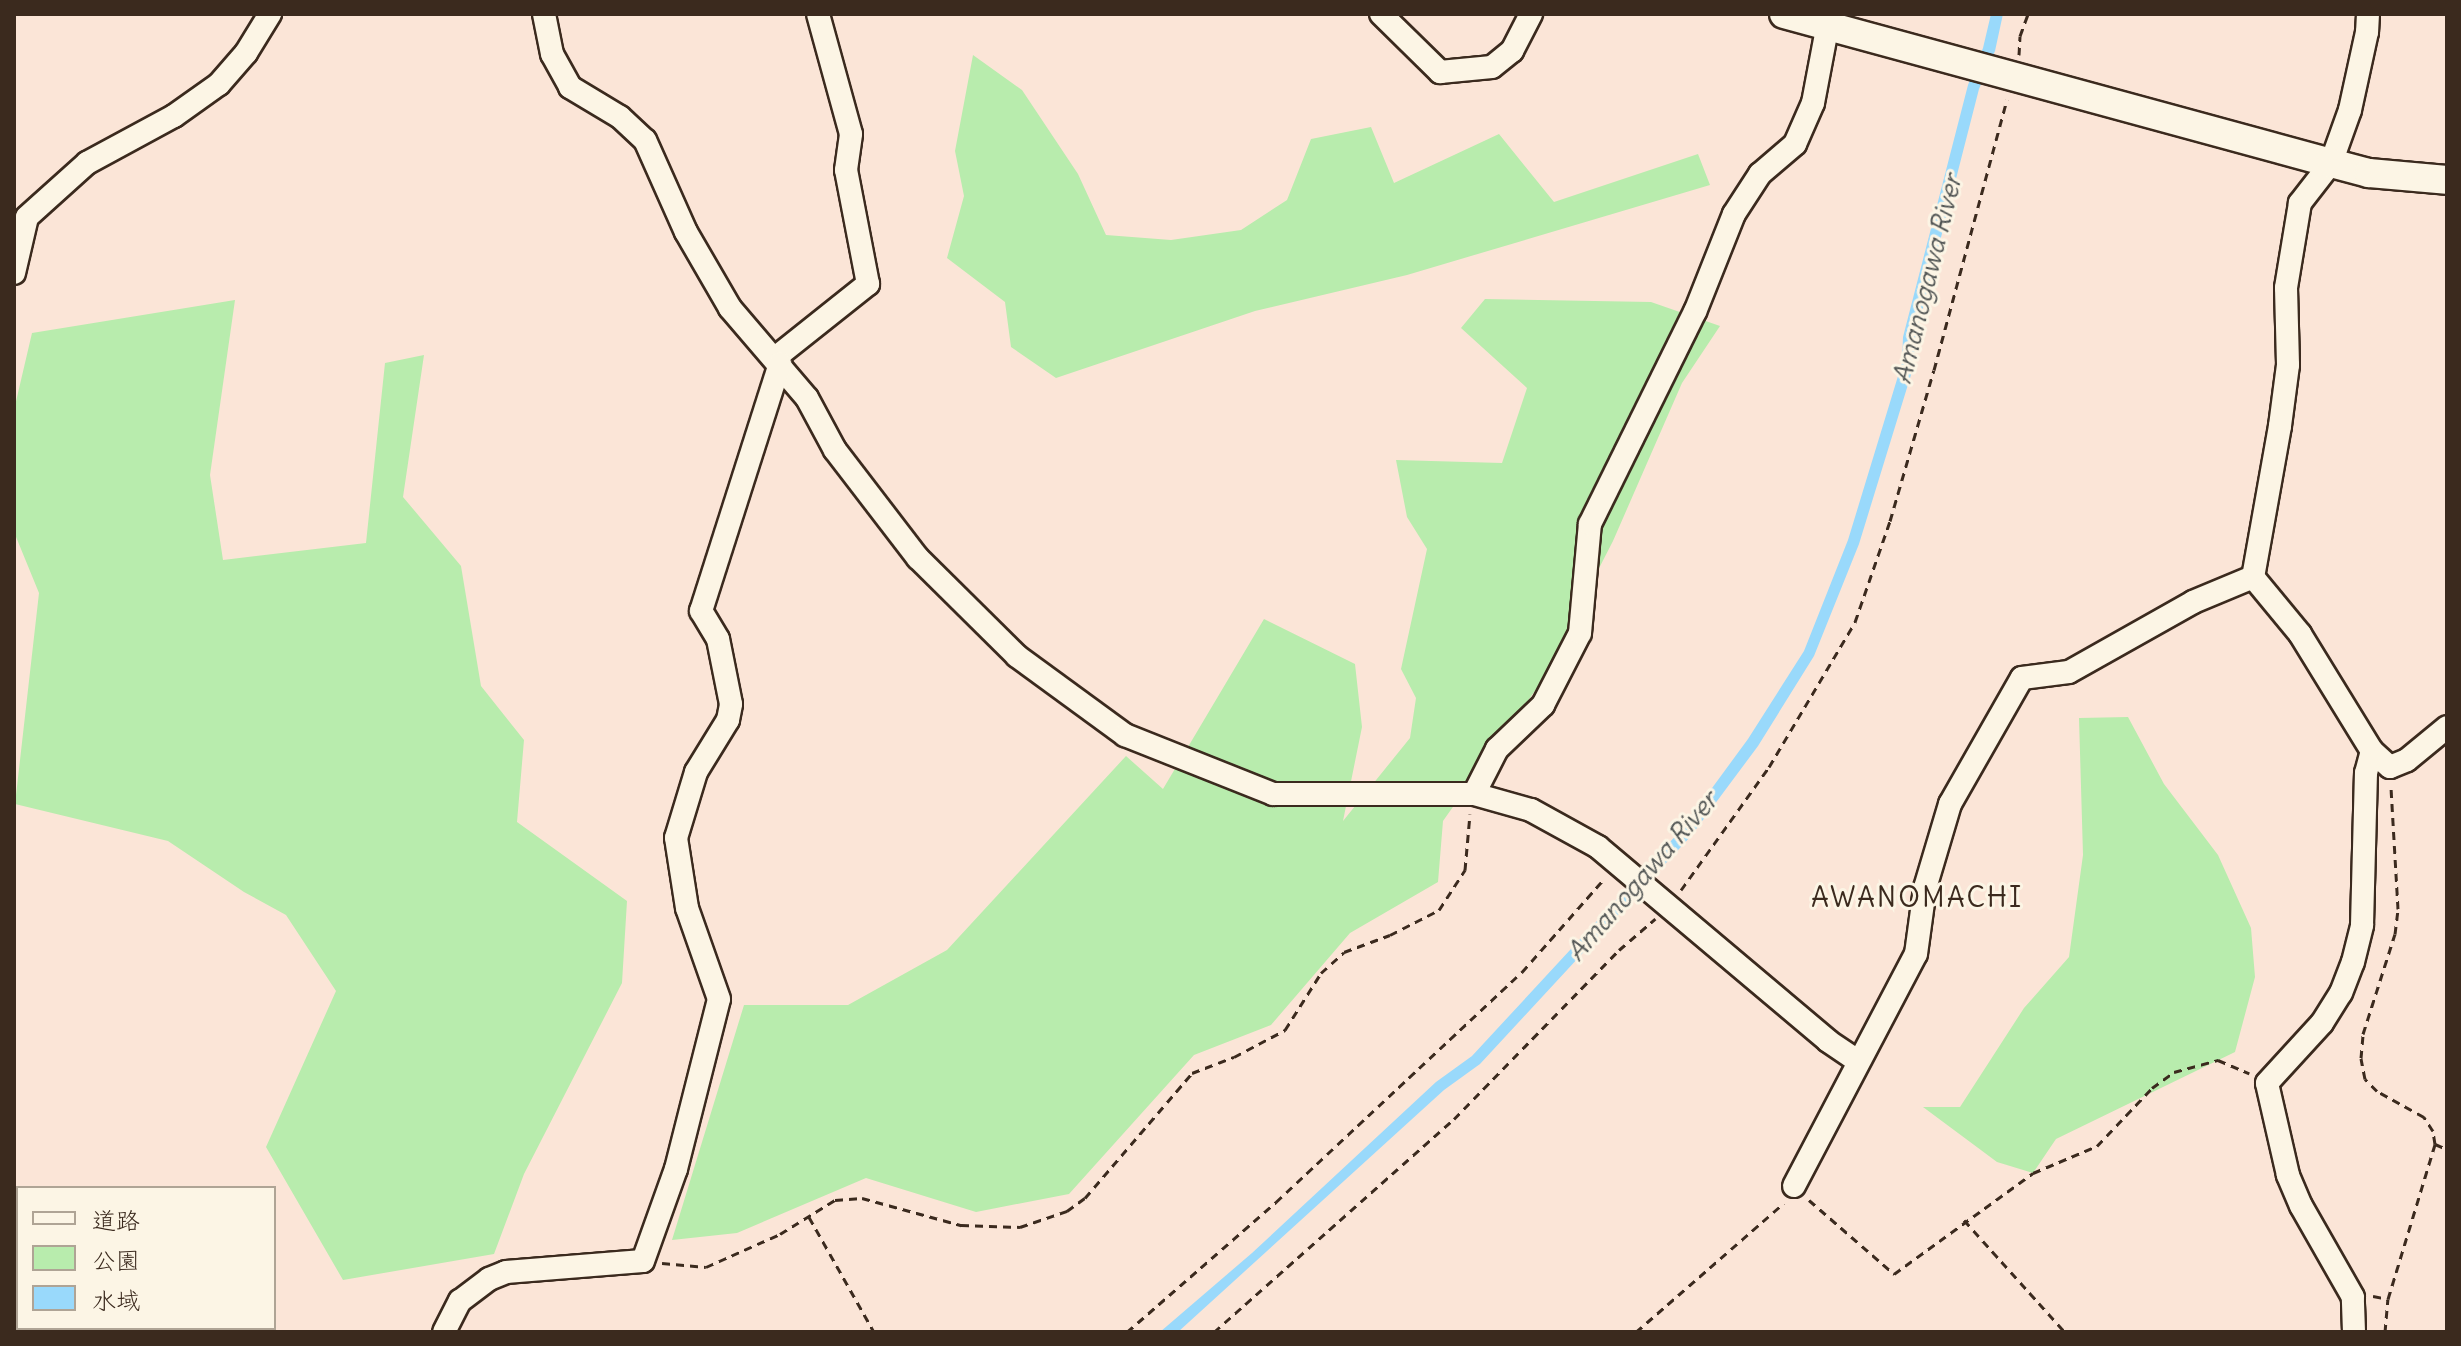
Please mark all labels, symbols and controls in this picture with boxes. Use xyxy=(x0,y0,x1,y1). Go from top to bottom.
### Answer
water label: Amanogawa River xyxy=(1886,171,1968,387)
water label: Amanogawa River xyxy=(1560,785,1724,967)
district label: AWANOMACHI xyxy=(1811,880,2023,914)
legend xyxy=(16,1186,276,1330)
text: 道路 xyxy=(92,1205,140,1235)
text: 公園 xyxy=(92,1245,140,1275)
text: 水域 xyxy=(92,1285,140,1315)

